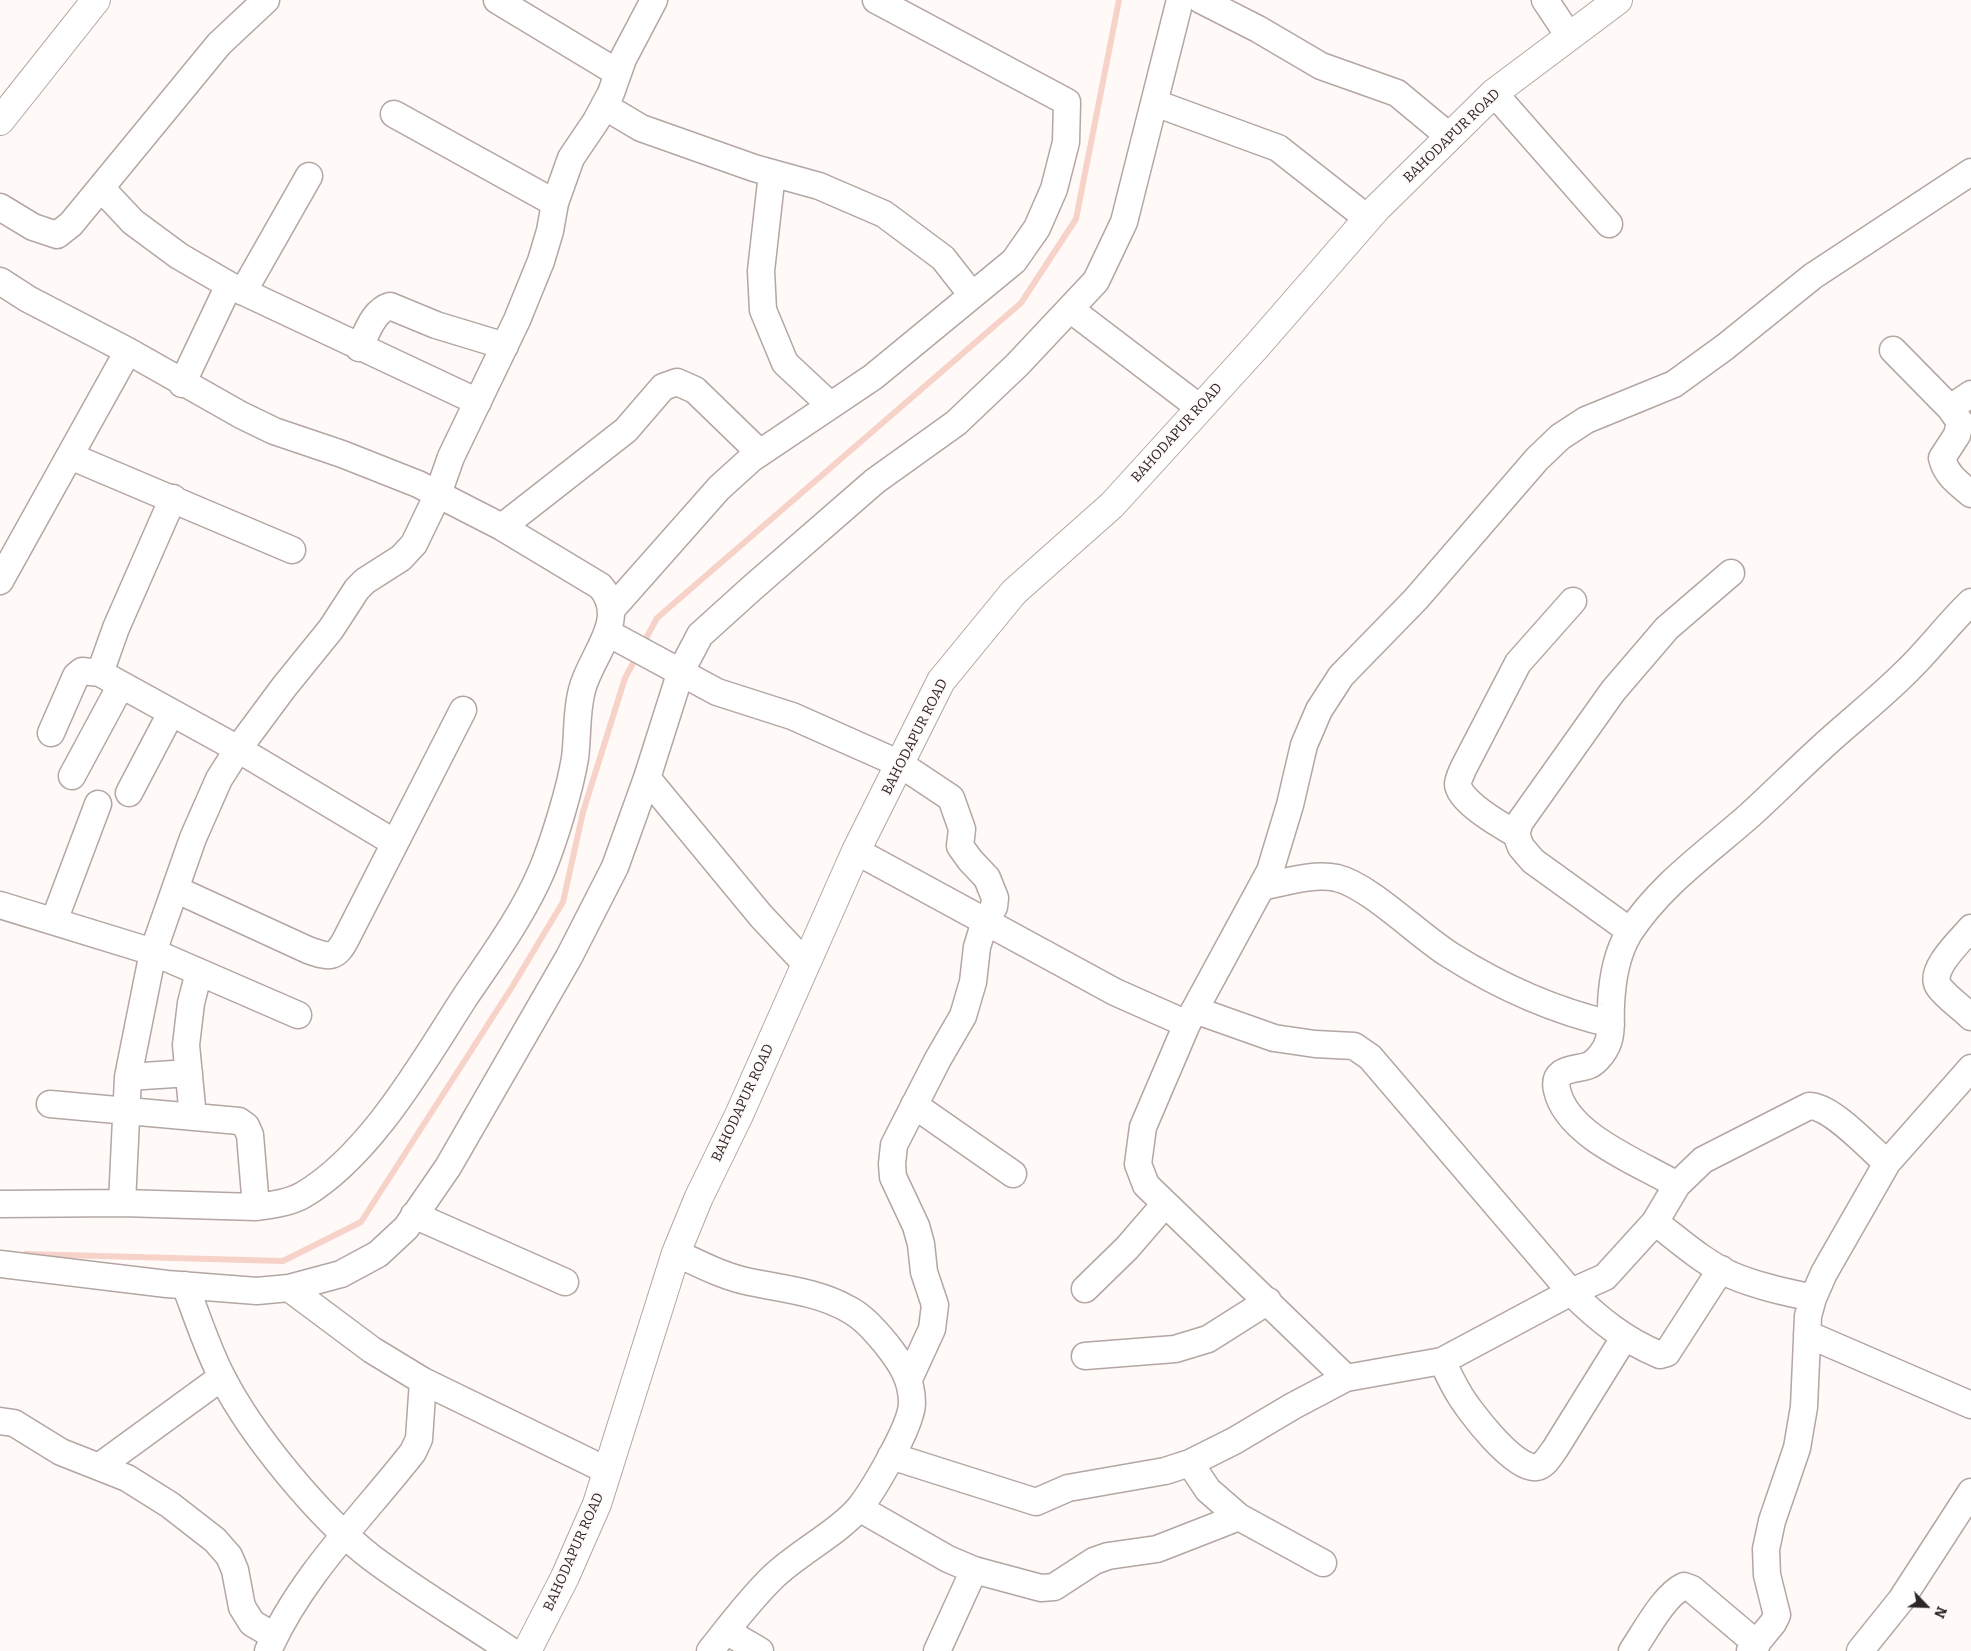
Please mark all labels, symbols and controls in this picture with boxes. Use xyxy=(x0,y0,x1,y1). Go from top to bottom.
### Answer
street label: BAHODAPUR ROAD xyxy=(1400,86,1504,186)
street label: BAHODAPUR ROAD xyxy=(1128,380,1226,486)
street label: BAHODAPUR ROAD xyxy=(879,676,951,798)
street label: BAHODAPUR ROAD xyxy=(708,1042,778,1164)
street label: BAHODAPUR ROAD xyxy=(540,1490,608,1614)
north arrow xyxy=(1901,1581,1951,1631)
text: N xyxy=(1930,1604,1950,1621)

